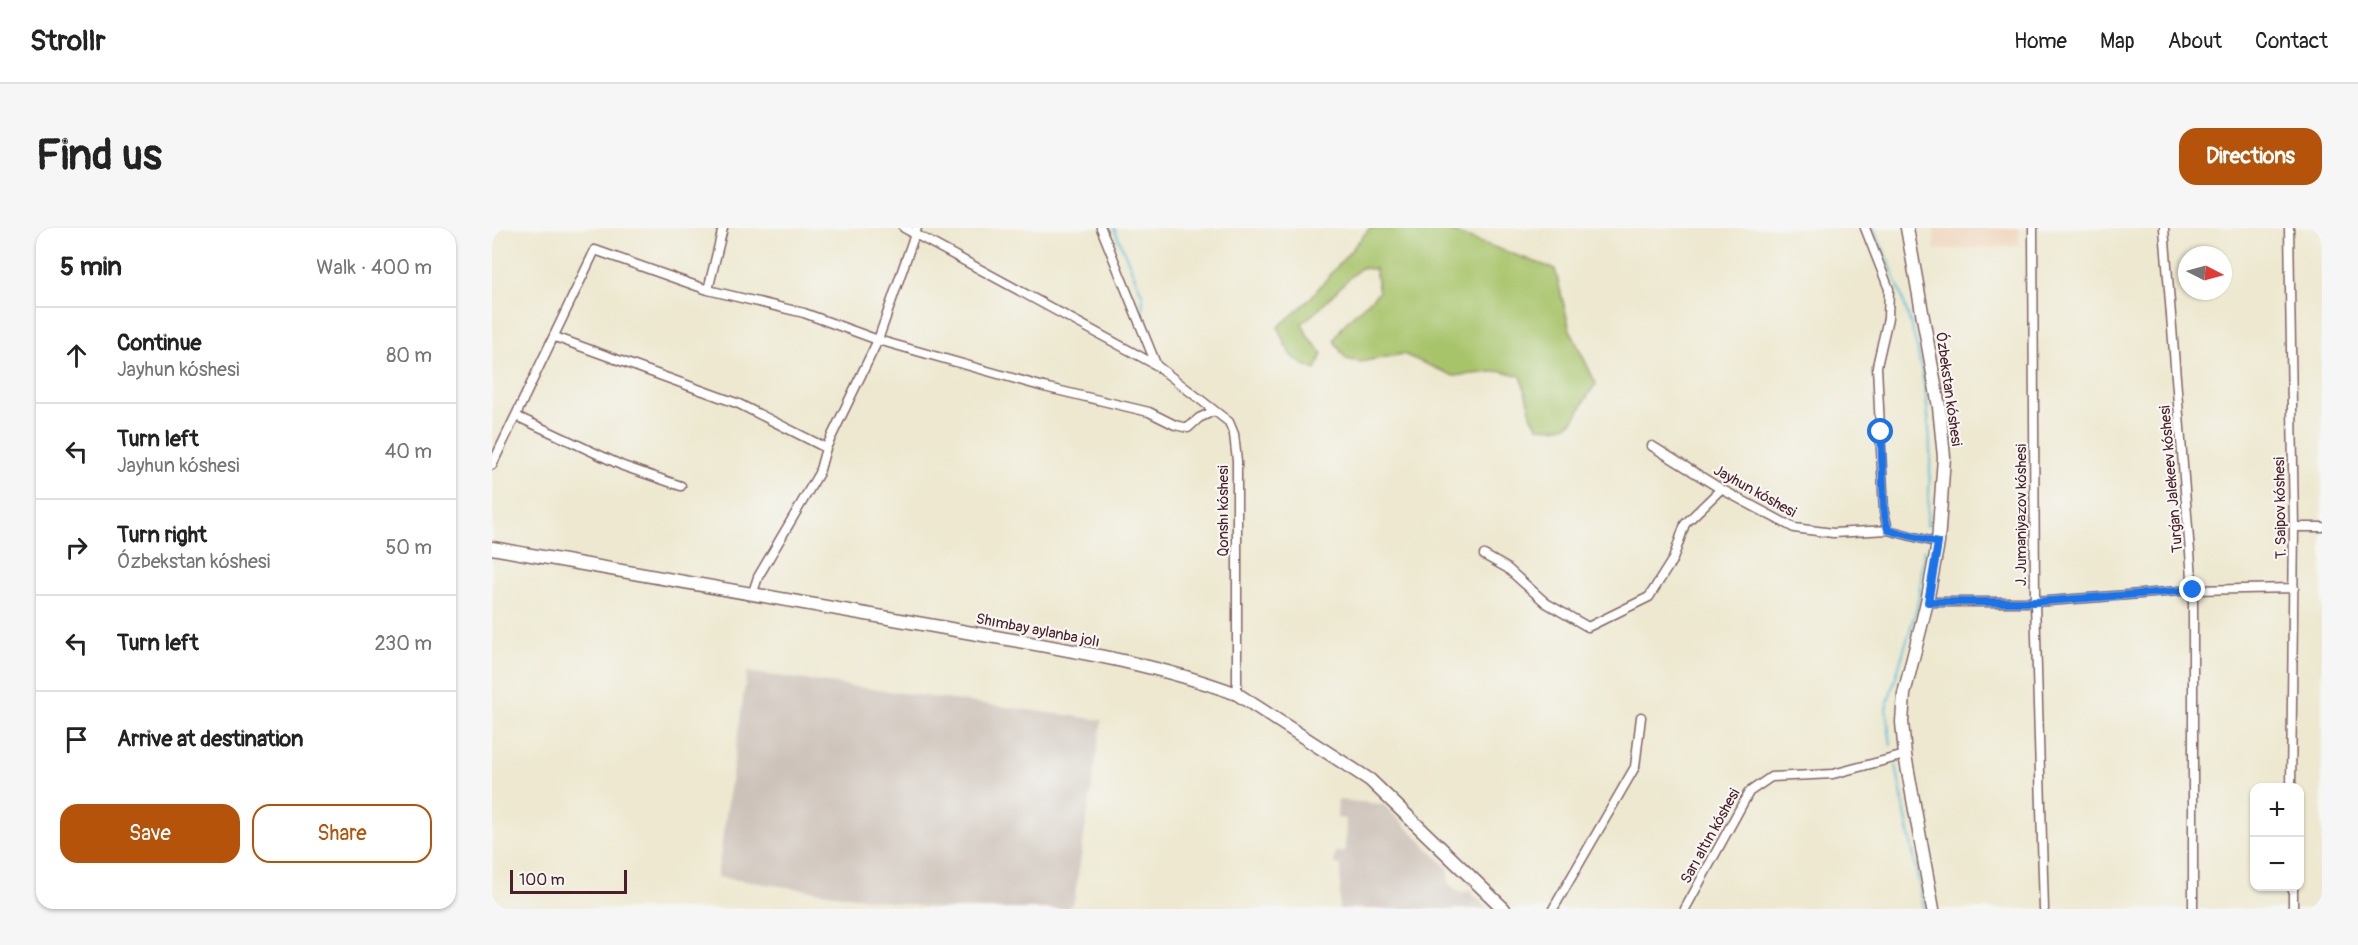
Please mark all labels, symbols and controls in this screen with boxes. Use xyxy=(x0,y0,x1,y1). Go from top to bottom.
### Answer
text: Strollr xyxy=(30,24,105,59)
text: Home xyxy=(2014,28,2067,55)
text: Map xyxy=(2100,28,2135,55)
text: About xyxy=(2168,28,2222,55)
text: Contact xyxy=(2255,28,2328,55)
button: Directions xyxy=(2179,128,2322,185)
text: Find us xyxy=(36,130,162,182)
north arrow xyxy=(2178,246,2232,300)
text: 5 min xyxy=(60,251,122,283)
text: Walk · 400 m xyxy=(316,255,432,280)
text: Continue xyxy=(117,329,201,357)
street label: Ózbekstan kóshesi xyxy=(1931,331,1966,448)
icon: ahead xyxy=(60,339,93,372)
text: 80 m xyxy=(386,343,432,368)
text: Jayhun kóshesi xyxy=(117,357,239,382)
street label: Turǵan Jalekeev kóshesi xyxy=(2156,404,2187,553)
route start xyxy=(1867,418,1893,444)
text: Turn left xyxy=(117,425,199,453)
icon: left xyxy=(60,435,93,468)
text: 40 m xyxy=(385,439,432,464)
street label: J. Jumaniyazov kóshesi xyxy=(2012,443,2031,586)
text: Jayhun kóshesi xyxy=(117,453,239,478)
street label: T. Saipov kóshesi xyxy=(2270,456,2291,559)
street label: Jayhun kóshesi xyxy=(1710,461,1800,522)
street label: Qonshı kóshesi xyxy=(1214,465,1233,557)
text: Turn right xyxy=(117,521,207,549)
icon: right xyxy=(60,531,93,564)
text: 50 m xyxy=(385,535,432,560)
text: Ózbekstan kóshesi xyxy=(117,549,270,574)
route end xyxy=(2179,576,2205,602)
street label: Shımbay aylanba jolı xyxy=(974,609,1101,652)
icon: left xyxy=(60,627,93,660)
text: Turn left xyxy=(117,629,199,657)
text: 230 m xyxy=(375,631,432,656)
icon: arrive xyxy=(60,723,93,756)
text: Arrive at destination xyxy=(117,725,303,753)
map controls xyxy=(2250,783,2304,891)
button: + xyxy=(2250,783,2304,837)
street label: Sarı altın kóshesi xyxy=(1677,785,1745,887)
button: Save xyxy=(60,804,240,863)
button: Share xyxy=(252,804,432,863)
button: − xyxy=(2250,837,2304,891)
scale bar xyxy=(510,867,627,894)
text: 100 m xyxy=(519,870,565,890)

